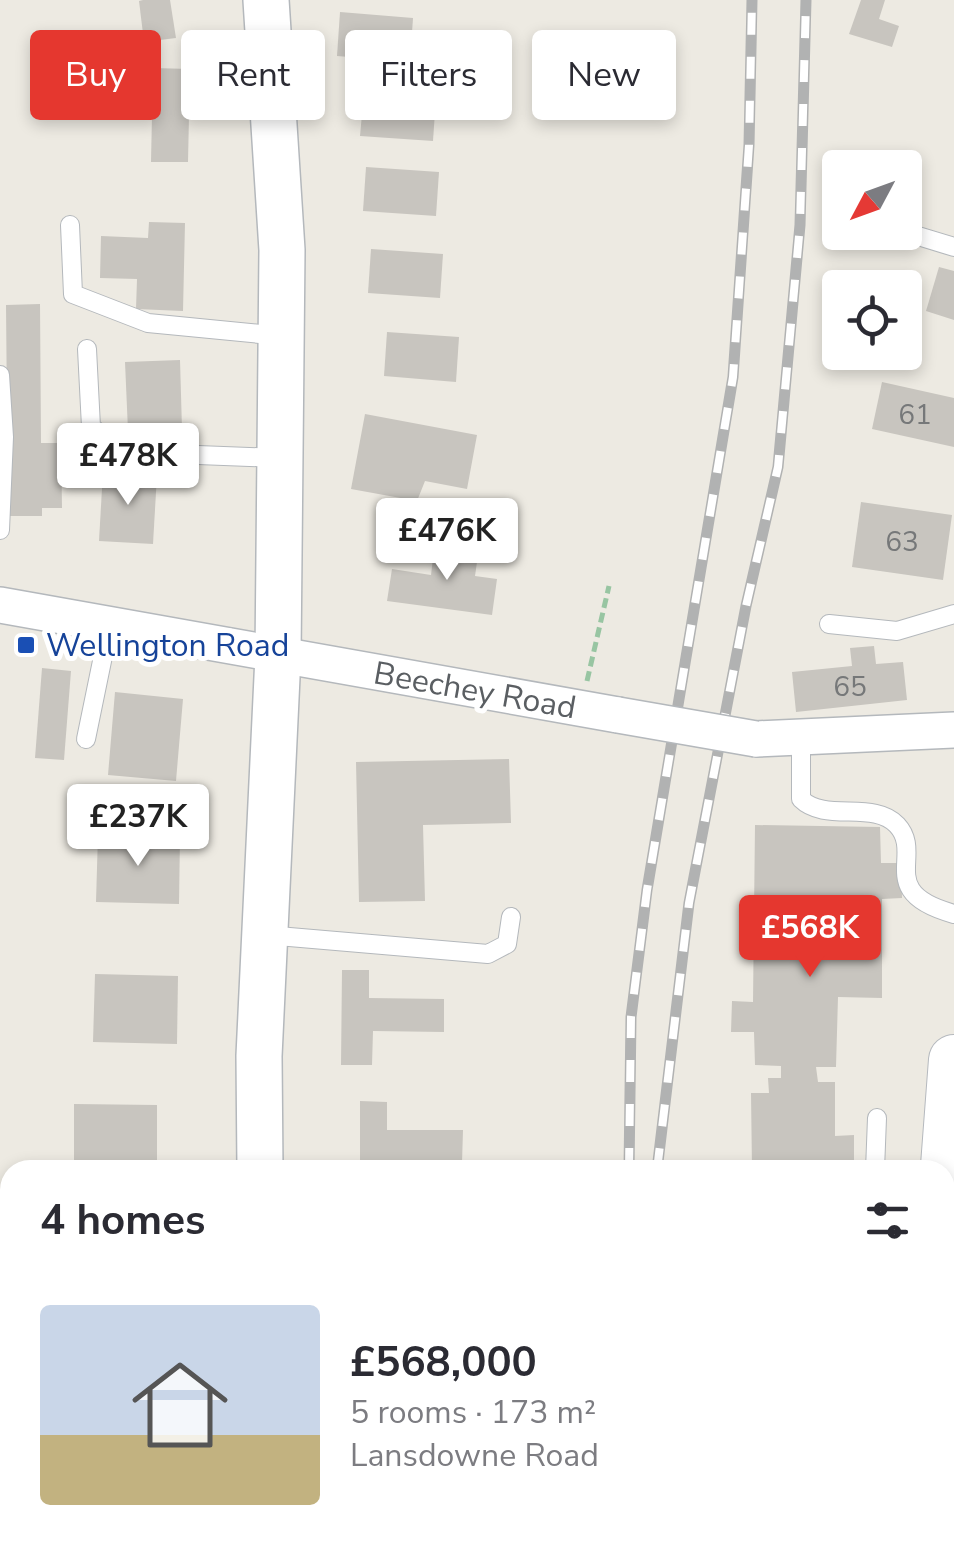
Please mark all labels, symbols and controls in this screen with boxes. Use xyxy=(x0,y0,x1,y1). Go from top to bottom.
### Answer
chip: Buy xyxy=(30,30,161,120)
chip: Rent xyxy=(181,30,325,120)
chip: Filters xyxy=(345,30,512,120)
chip: New xyxy=(532,30,676,120)
north arrow xyxy=(822,150,922,250)
map controls xyxy=(822,150,922,370)
button: locate xyxy=(822,270,922,370)
house number: 61 xyxy=(898,396,932,434)
pin: £478K xyxy=(58,423,198,508)
text: £478K xyxy=(79,434,177,477)
pin: £476K xyxy=(377,498,517,583)
text: £476K xyxy=(398,509,496,552)
house number: 63 xyxy=(885,523,919,561)
place label: Wellington Road xyxy=(46,624,289,667)
marker: Wellington Road xyxy=(15,634,37,656)
street label: Beechey Road xyxy=(370,652,579,729)
house number: 65 xyxy=(833,668,867,706)
pin: £237K xyxy=(68,784,208,869)
text: £237K xyxy=(89,795,187,838)
pin: £568K xyxy=(740,895,880,980)
text: £568K xyxy=(761,906,859,949)
text: 4 homes xyxy=(40,1192,205,1249)
icon: filters xyxy=(860,1193,915,1248)
text: £568,000 xyxy=(350,1334,537,1391)
icon: home xyxy=(120,1345,240,1465)
text: 5 rooms · 173 m² xyxy=(350,1391,596,1434)
text: Lansdowne Road xyxy=(350,1434,599,1477)

